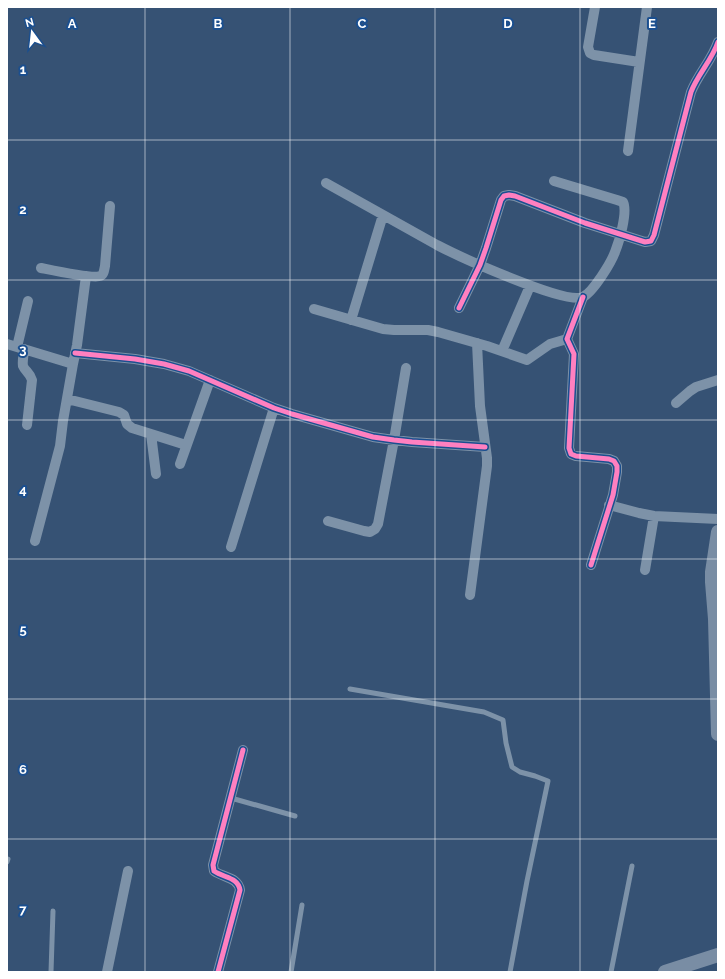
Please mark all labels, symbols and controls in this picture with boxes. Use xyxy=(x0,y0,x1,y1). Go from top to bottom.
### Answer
north arrow xyxy=(12,12,52,52)
text: N xyxy=(24,15,35,30)
text: A xyxy=(68,16,77,31)
text: B xyxy=(214,16,223,31)
text: C xyxy=(358,16,367,31)
text: D xyxy=(503,16,513,31)
text: E xyxy=(648,16,656,31)
text: 1 xyxy=(20,62,27,77)
text: 2 xyxy=(19,202,27,217)
text: 3 xyxy=(19,342,27,357)
text: 4 xyxy=(19,482,27,497)
text: 5 xyxy=(19,622,27,637)
text: 6 xyxy=(19,762,27,777)
text: 7 xyxy=(19,902,27,917)

